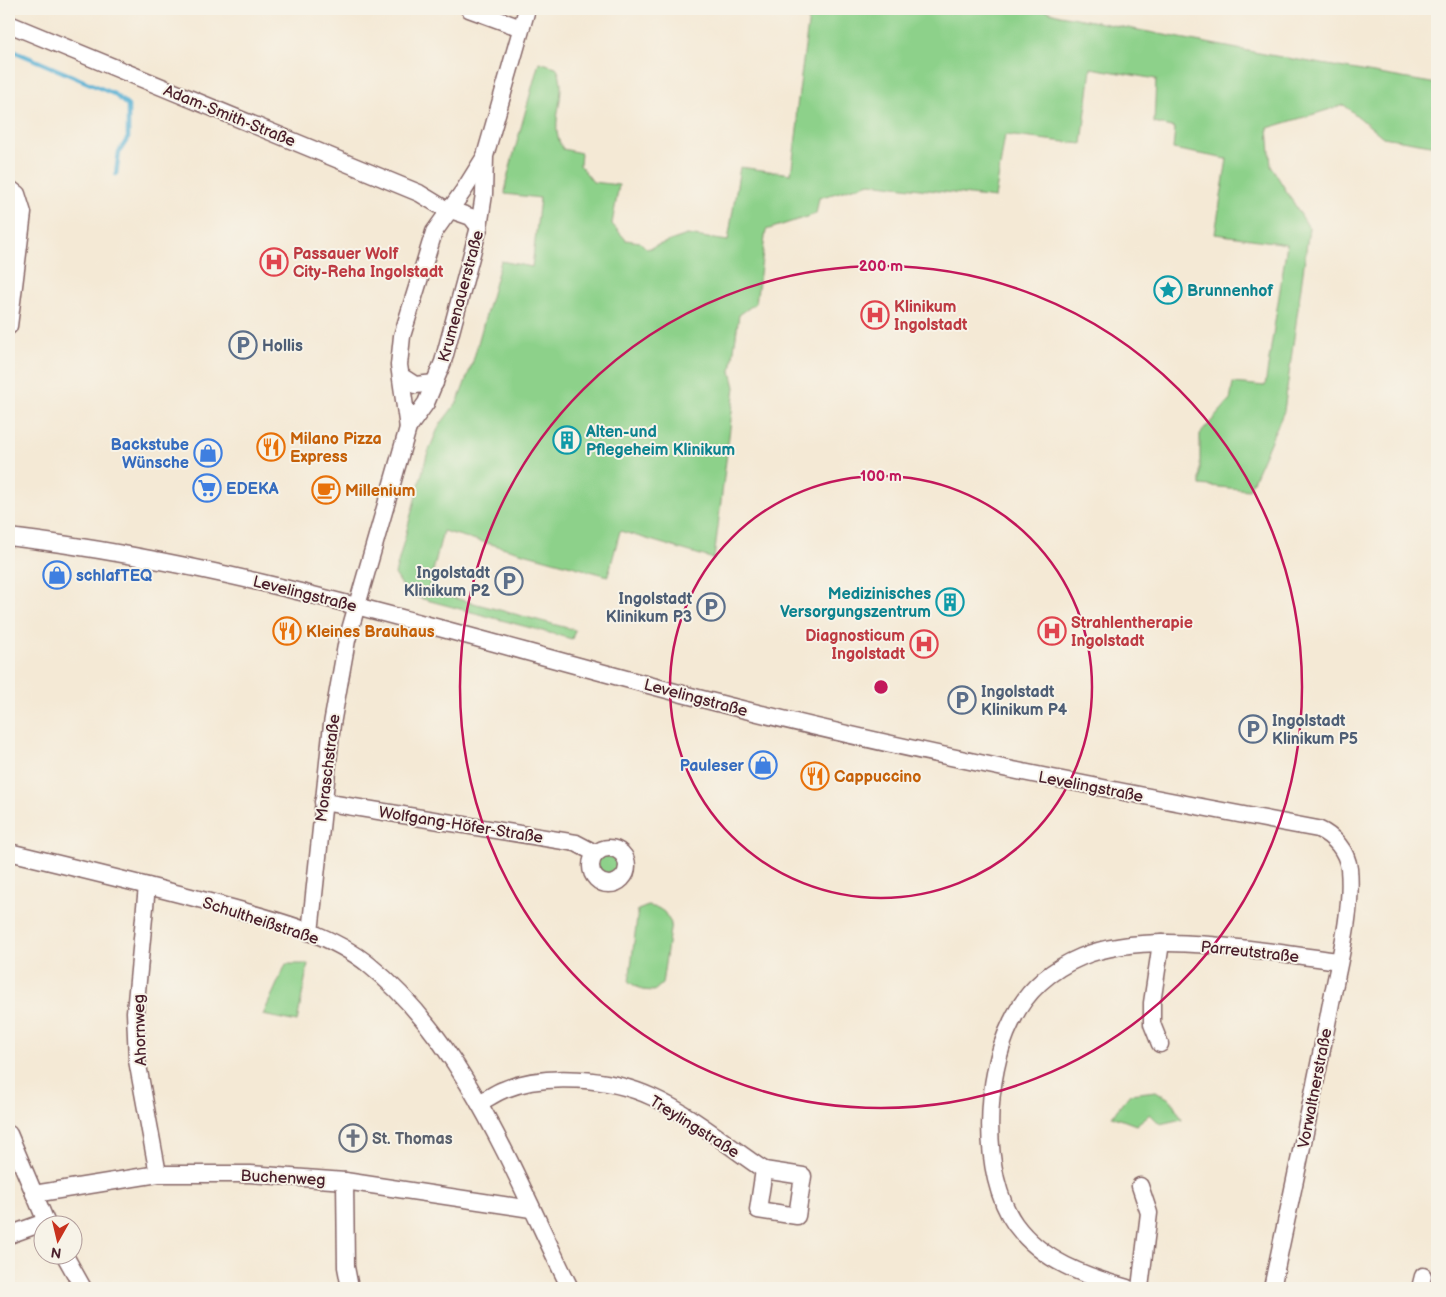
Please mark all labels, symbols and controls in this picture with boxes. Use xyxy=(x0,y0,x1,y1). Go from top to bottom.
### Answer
street label: Adam-Smith-Straße xyxy=(161,81,299,152)
street label: Krumenauerstraße xyxy=(435,228,488,364)
place label: Passauer Wolf City-Reha Ingolstadt xyxy=(293,245,444,282)
hospital icon: Passauer Wolf City-Reha Ingolstadt xyxy=(259,247,289,277)
text: 200 m xyxy=(859,257,903,276)
place icon: Brunnenhof xyxy=(1153,275,1183,305)
place label: Brunnenhof xyxy=(1187,282,1274,301)
place label: Klinikum Ingolstadt xyxy=(894,298,968,335)
hospital icon: Klinikum Ingolstadt xyxy=(860,300,890,330)
parking icon: Hollis xyxy=(228,330,258,360)
place label: Hollis xyxy=(262,337,303,356)
place label: Alten-und Pflegeheim Klinikum xyxy=(585,423,735,460)
building icon: Alten-und Pflegeheim Klinikum xyxy=(552,425,582,455)
place label: Milano Pizza Express xyxy=(290,430,382,467)
restaurant icon: Milano Pizza Express xyxy=(256,432,286,462)
place label: Backstube Wünsche xyxy=(111,436,189,473)
shop icon: Backstube Wünsche xyxy=(193,438,223,468)
text: 100 m xyxy=(860,467,902,486)
supermarket icon: EDEKA xyxy=(192,473,222,503)
cafe icon: Millenium xyxy=(311,475,341,505)
place label: EDEKA xyxy=(226,480,279,499)
place label: Millenium xyxy=(345,482,415,501)
shop icon: schlafTEQ xyxy=(42,560,72,590)
place label: Ingolstadt Klinikum P2 xyxy=(404,564,491,601)
parking icon: Ingolstadt Klinikum P2 xyxy=(494,566,524,596)
place label: schlafTEQ xyxy=(76,567,152,586)
street label: Levelingstraße xyxy=(251,572,359,617)
place label: Medizinisches Versorgungszentrum xyxy=(780,585,931,622)
building icon: Medizinisches Versorgungszentrum xyxy=(935,587,965,617)
place label: Ingolstadt Klinikum P3 xyxy=(606,590,693,627)
parking icon: Ingolstadt Klinikum P3 xyxy=(696,592,726,622)
place label: Strahlentherapie Ingolstadt xyxy=(1071,614,1193,651)
restaurant icon: Kleines Brauhaus xyxy=(272,616,302,646)
hospital icon: Strahlentherapie Ingolstadt xyxy=(1037,616,1067,646)
place label: Kleines Brauhaus xyxy=(306,623,435,642)
place label: Diagnosticum Ingolstadt xyxy=(805,627,906,664)
hospital icon: Diagnosticum Ingolstadt xyxy=(909,629,939,659)
street label: Levelingstraße xyxy=(642,675,750,722)
centre of rings xyxy=(872,678,890,696)
place label: Ingolstadt Klinikum P4 xyxy=(981,683,1068,720)
parking icon: Ingolstadt Klinikum P4 xyxy=(947,685,977,715)
place label: Ingolstadt Klinikum P5 xyxy=(1272,712,1358,749)
street label: Moraschstraße xyxy=(312,713,345,823)
parking icon: Ingolstadt Klinikum P5 xyxy=(1238,714,1268,744)
shop icon: Pauleser xyxy=(748,750,778,780)
place label: Pauleser xyxy=(680,757,745,776)
restaurant icon: Cappuccino xyxy=(800,761,830,791)
place label: Cappuccino xyxy=(834,768,921,787)
street label: Levelingstraße xyxy=(1037,768,1145,807)
street label: Wolfgang-Höfer-Straße xyxy=(377,803,545,848)
street label: Schultheißstraße xyxy=(200,894,322,949)
street label: Parreutstraße xyxy=(1200,938,1300,967)
street label: Ahornweg xyxy=(130,994,151,1066)
street label: Vorwaltnerstraße xyxy=(1295,1026,1337,1150)
street label: Treylingstraße xyxy=(646,1092,743,1163)
church icon: St. Thomas xyxy=(338,1123,368,1153)
place label: St. Thomas xyxy=(372,1130,453,1149)
street label: Buchenweg xyxy=(240,1167,326,1190)
north arrow xyxy=(32,1214,82,1264)
text: N xyxy=(50,1243,63,1262)

